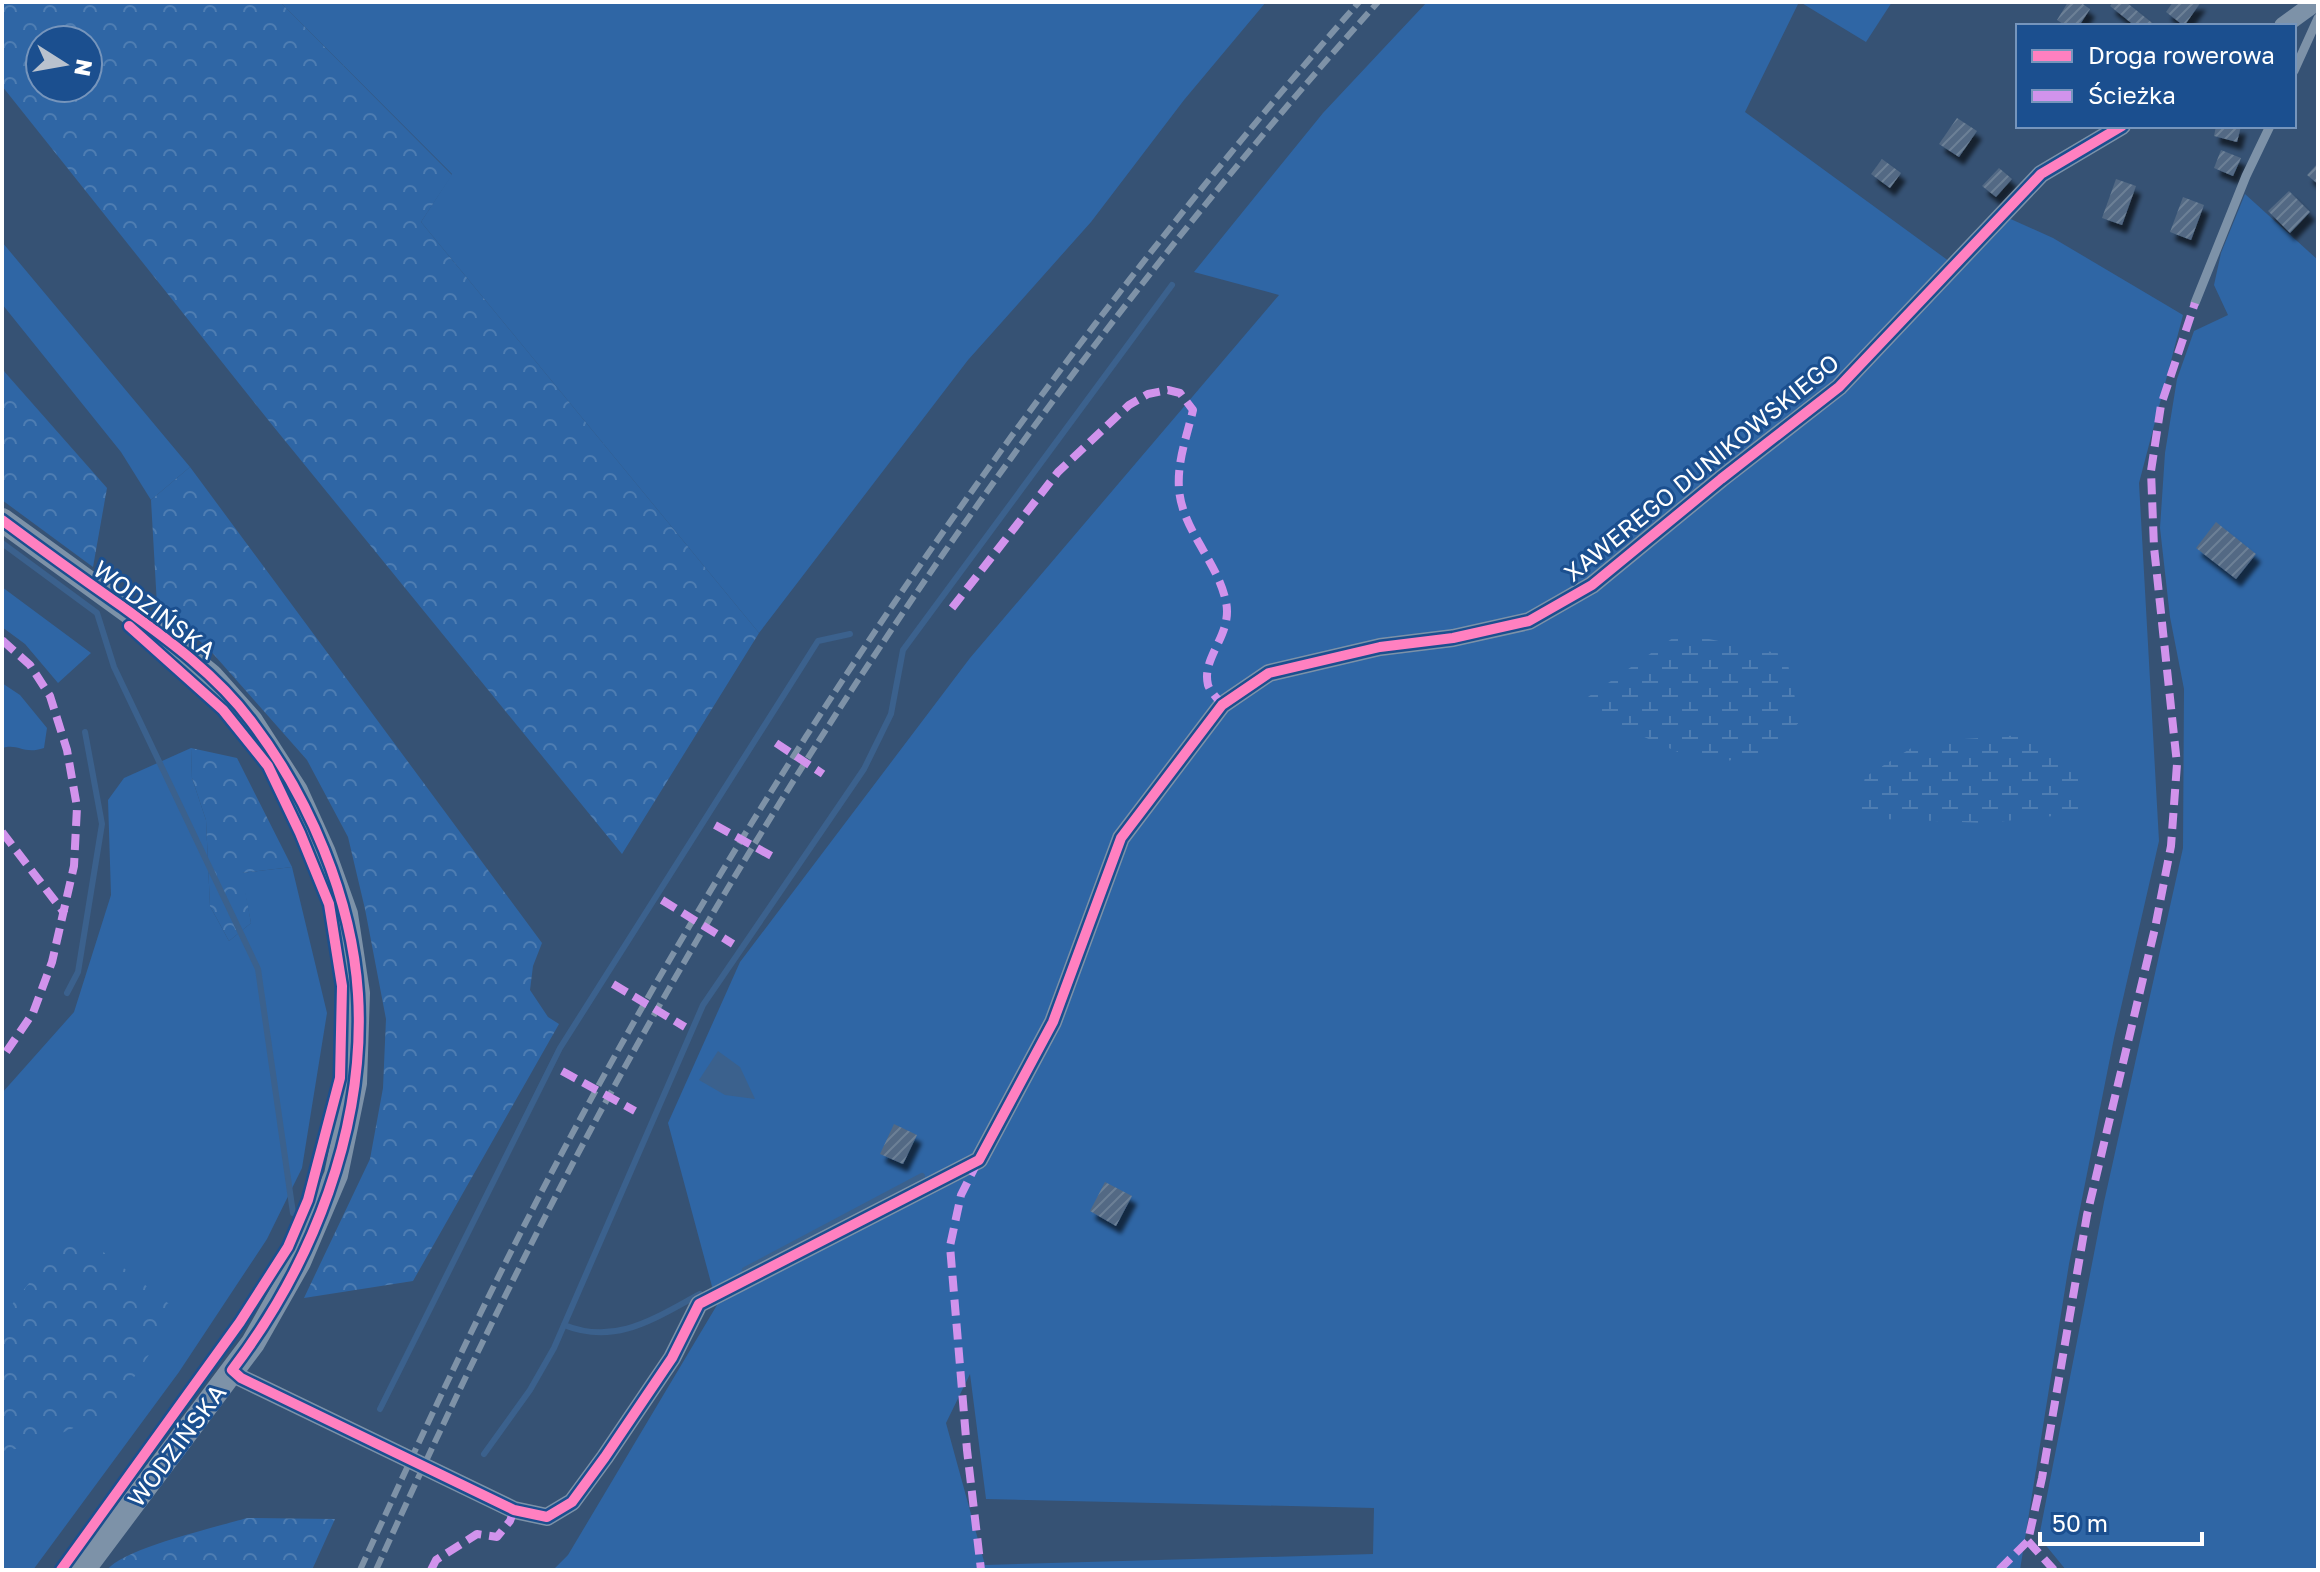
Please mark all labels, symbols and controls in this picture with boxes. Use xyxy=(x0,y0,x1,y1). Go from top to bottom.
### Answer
north arrow xyxy=(24,24,104,104)
legend xyxy=(2016,24,2296,128)
text: Droga rowerowa xyxy=(2088,40,2275,69)
text: N xyxy=(69,57,99,79)
text: Ścieżka xyxy=(2088,80,2176,109)
street label: XAWEREGO DUNIKOWSKIEGO xyxy=(1558,347,1844,587)
street label: WODZIŃSKA xyxy=(88,554,222,664)
street label: WODZIŃSKA xyxy=(121,1378,231,1512)
scale bar xyxy=(2040,1496,2202,1546)
text: 50 m xyxy=(2052,1508,2108,1537)

